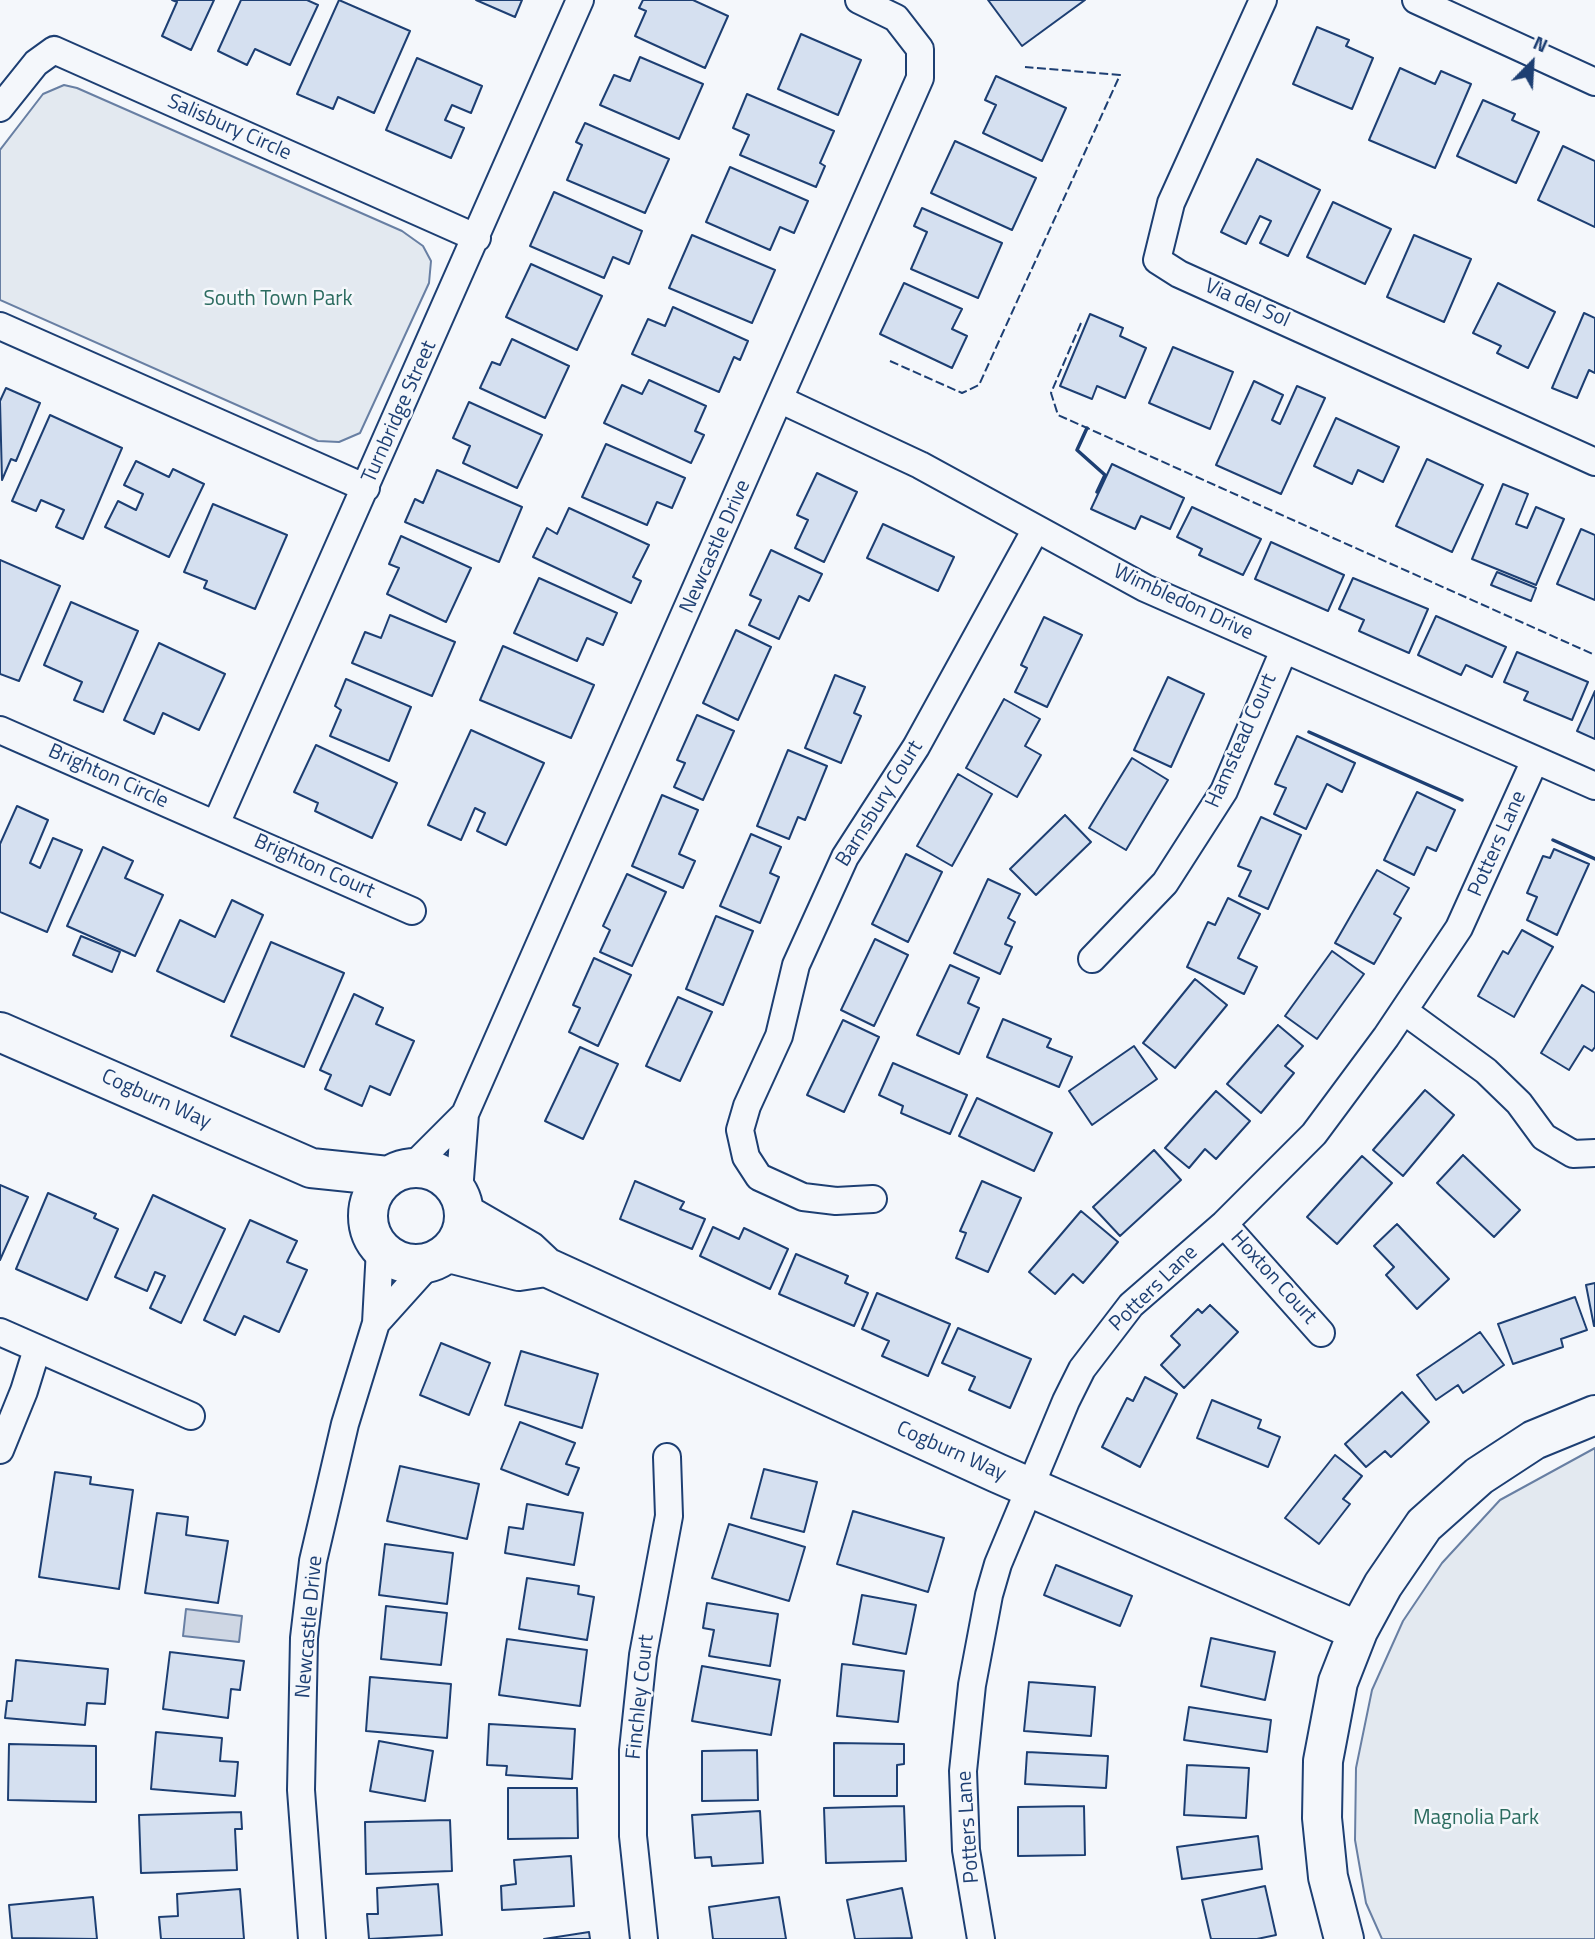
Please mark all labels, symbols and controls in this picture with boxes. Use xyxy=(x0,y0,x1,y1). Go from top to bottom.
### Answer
text: N xyxy=(1529,27,1553,59)
north arrow xyxy=(1497,28,1567,98)
street label: Salisbury Circle xyxy=(163,89,295,167)
street label: Via del Sol xyxy=(1201,274,1293,334)
park label: South Town Park xyxy=(203,287,353,313)
street label: Turnbridge Street xyxy=(357,337,443,487)
street label: Newcastle Drive xyxy=(675,476,757,618)
street label: Wimbledon Drive xyxy=(1109,560,1257,646)
street label: Hamstead Court xyxy=(1201,670,1283,812)
street label: Barnsbury Court xyxy=(831,736,929,872)
street label: Brighton Circle xyxy=(44,739,172,815)
street label: Potters Lane xyxy=(1464,787,1532,901)
street label: Brighton Court xyxy=(250,829,378,905)
street label: Cogburn Way xyxy=(97,1065,215,1135)
street label: Hoxton Court xyxy=(1225,1226,1321,1330)
street label: Potters Lane xyxy=(1105,1241,1203,1337)
street label: Cogburn Way xyxy=(892,1417,1010,1487)
street label: Newcastle Drive xyxy=(291,1555,329,1699)
street label: Finchley Court xyxy=(622,1633,660,1761)
street label: Potters Lane xyxy=(952,1770,986,1884)
park label: Magnolia Park xyxy=(1413,1806,1539,1832)

